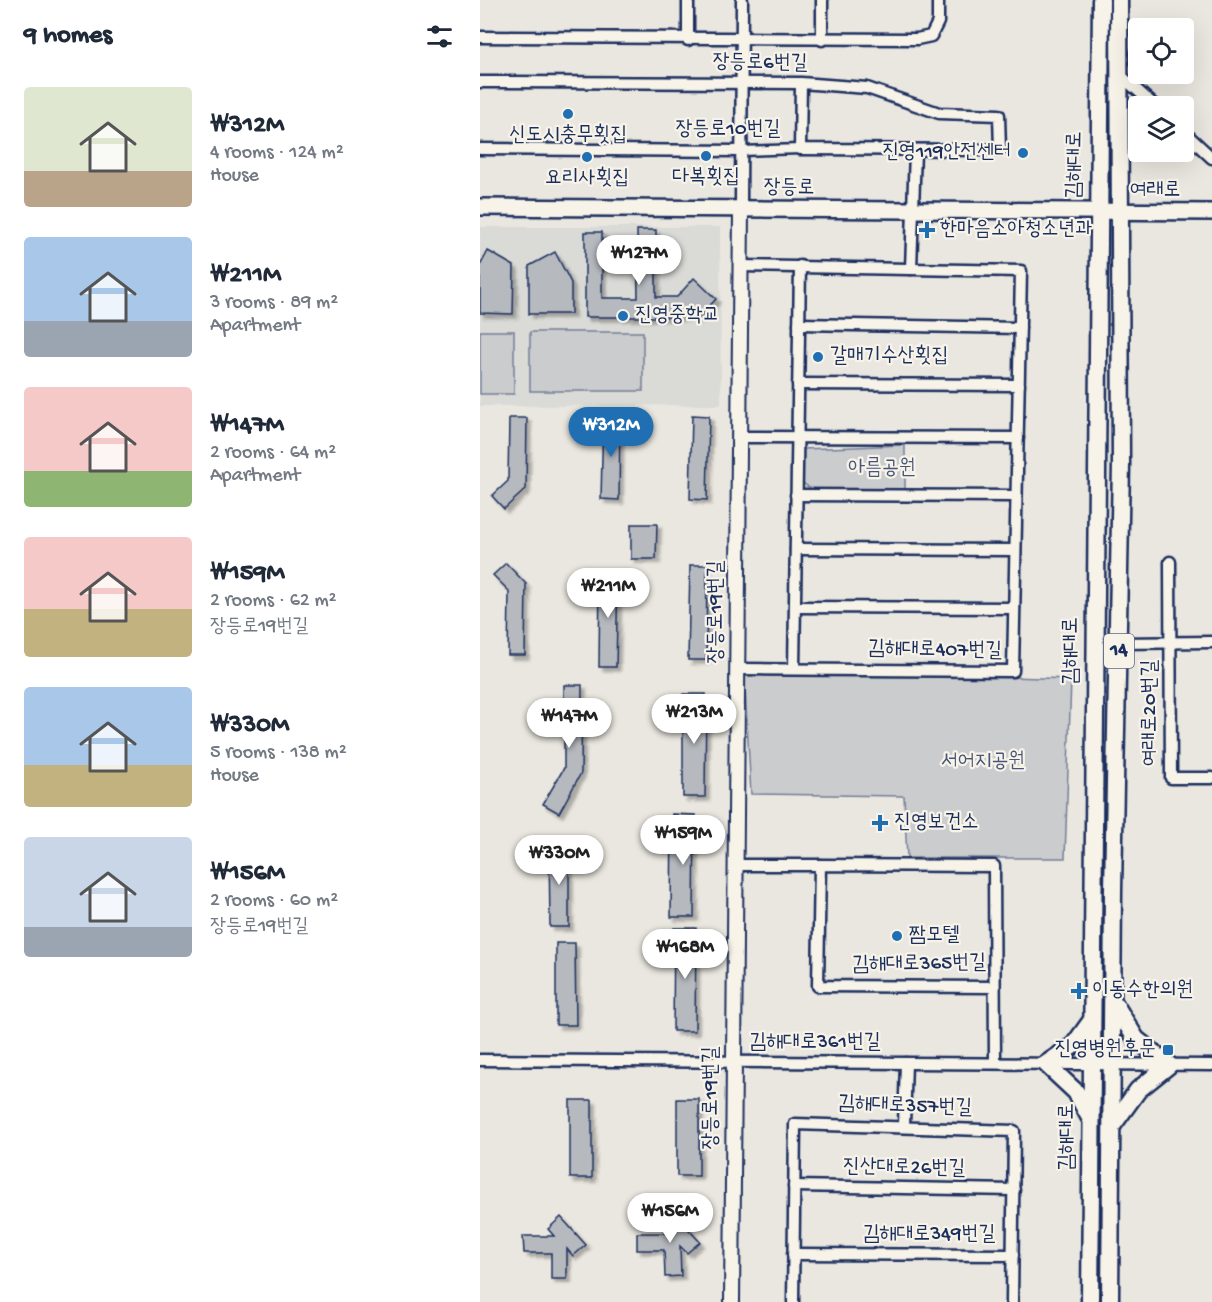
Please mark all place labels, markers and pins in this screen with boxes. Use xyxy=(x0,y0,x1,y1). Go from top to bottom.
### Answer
marker: 신도시충무횟집 xyxy=(561,107,575,121)
place label: 신도시충무횟집 xyxy=(509,123,627,149)
place label: 진영119안전센터 xyxy=(882,141,1011,166)
marker: 진영119안전센터 xyxy=(1016,146,1030,160)
marker: 다복횟집 xyxy=(699,149,713,163)
marker: 요리사횟집 xyxy=(580,150,594,164)
place label: 다복횟집 xyxy=(672,165,740,191)
place label: 요리사횟집 xyxy=(545,166,629,192)
place label: 한마음소아청소년과 xyxy=(940,218,1092,243)
marker: 한마음소아청소년과 xyxy=(918,221,936,239)
pin: ₩127M xyxy=(597,235,681,286)
place label: 진영중학교 xyxy=(635,304,720,329)
marker: 진영중학교 xyxy=(616,309,630,323)
place label: 갈매기수산횟집 xyxy=(830,344,948,370)
marker: 갈매기수산횟집 xyxy=(811,350,825,364)
pin: ₩312M xyxy=(569,407,653,458)
pin: ₩211M xyxy=(566,568,650,619)
pin: ₩213M xyxy=(652,694,736,745)
pin: ₩147M xyxy=(527,698,611,749)
place label: 진영보건소 xyxy=(894,811,979,836)
marker: 진영보건소 xyxy=(871,814,889,832)
pin: ₩159M xyxy=(641,815,725,866)
pin: ₩330M xyxy=(517,835,601,886)
place label: 짬모텔 xyxy=(909,924,960,949)
pin: ₩168M xyxy=(643,929,727,980)
marker: 짬모텔 xyxy=(890,929,904,943)
place label: 이동수한의원 xyxy=(1092,979,1193,1004)
marker: 이동수한의원 xyxy=(1070,982,1088,1000)
place label: 진영병원후문 xyxy=(1055,1037,1156,1063)
marker: 진영병원후문 xyxy=(1161,1043,1175,1057)
pin: ₩156M xyxy=(628,1193,712,1244)

